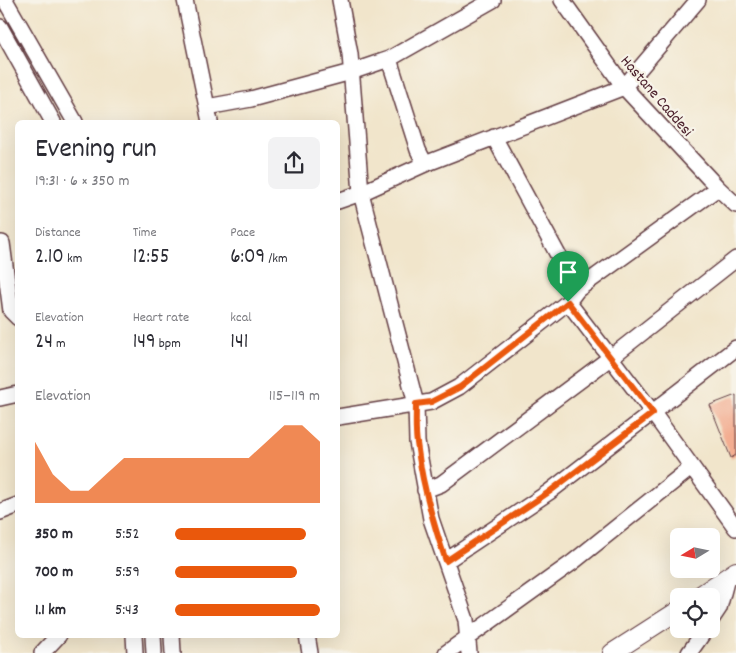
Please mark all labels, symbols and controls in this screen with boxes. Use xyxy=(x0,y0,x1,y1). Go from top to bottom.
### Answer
street label: Hastane Caddesi xyxy=(614,51,698,142)
text: Evening run xyxy=(35,131,157,171)
button: share xyxy=(268,137,320,189)
text: 19:31 · 6 × 350 m xyxy=(35,170,129,193)
text: Distance xyxy=(35,223,81,243)
text: Time xyxy=(133,223,157,243)
text: Pace xyxy=(230,223,255,243)
text: 2.10 xyxy=(35,243,64,273)
text: 12:55 xyxy=(133,243,169,273)
text: 6:09 xyxy=(230,243,265,273)
text: km xyxy=(64,249,82,269)
text: /km xyxy=(265,249,288,269)
pin xyxy=(547,251,589,302)
icon: arrive xyxy=(554,258,582,286)
text: Elevation xyxy=(35,308,84,328)
text: Heart rate xyxy=(133,308,189,328)
text: kcal xyxy=(230,308,252,328)
text: 24 xyxy=(35,328,53,358)
text: 149 xyxy=(133,328,156,358)
text: 141 xyxy=(230,328,248,358)
text: m xyxy=(53,334,66,354)
text: bpm xyxy=(156,334,181,354)
text: Elevation xyxy=(35,385,91,408)
text: 115–119 m xyxy=(269,385,320,408)
text: 350 m xyxy=(35,523,73,546)
text: 5:52 xyxy=(115,523,139,546)
north arrow xyxy=(670,528,720,578)
map controls xyxy=(670,528,720,638)
text: 700 m xyxy=(35,561,73,584)
text: 5:59 xyxy=(115,561,140,584)
button: locate xyxy=(670,588,720,638)
text: 1.1 km xyxy=(35,599,66,622)
text: 5:43 xyxy=(115,599,139,622)

